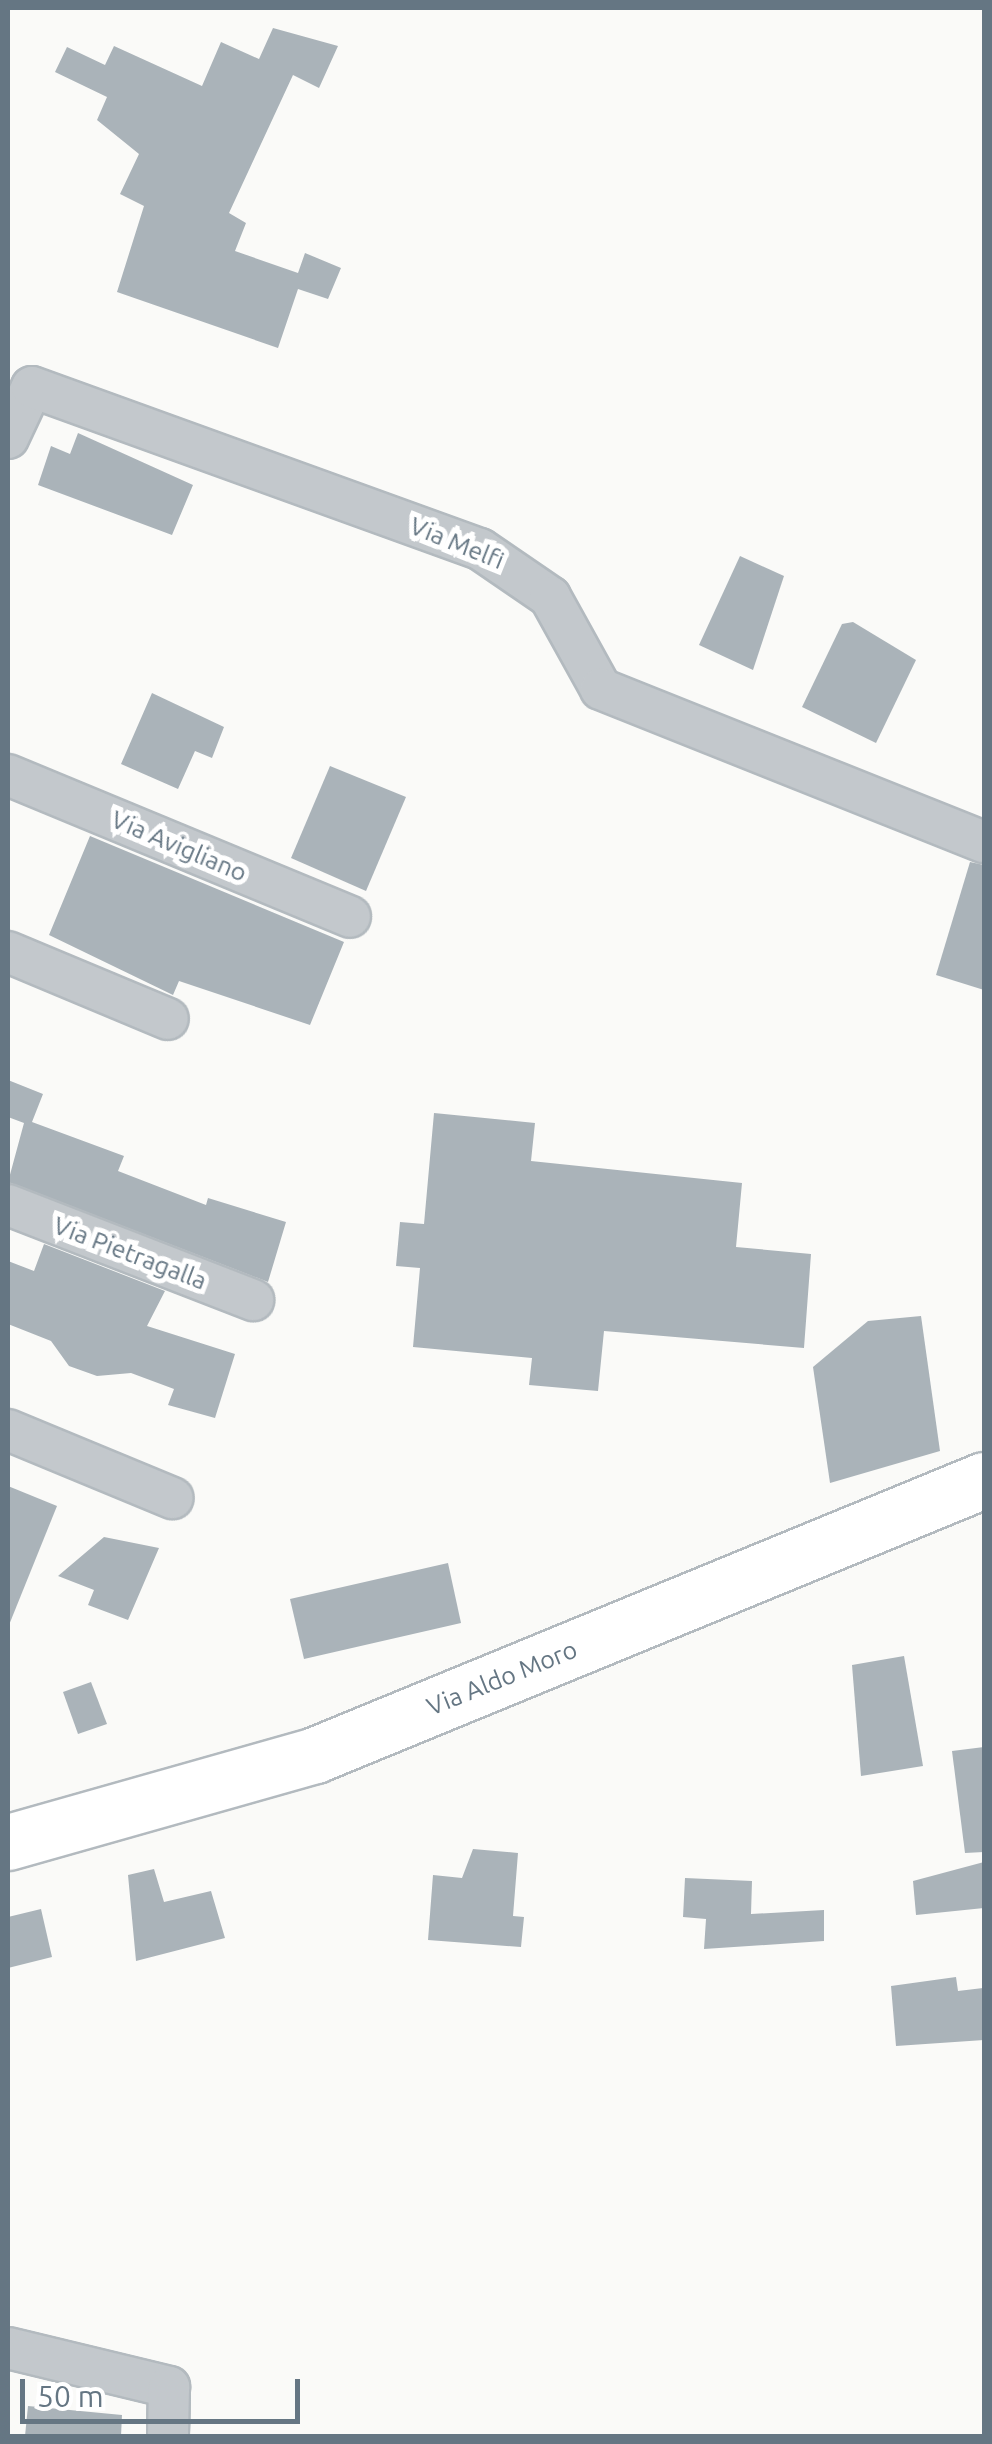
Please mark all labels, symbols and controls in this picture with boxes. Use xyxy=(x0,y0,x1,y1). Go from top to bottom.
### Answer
street label: Via Melfi xyxy=(405,511,509,575)
street label: Via Avigliano xyxy=(107,804,251,888)
street label: Via Pietragalla xyxy=(49,1210,211,1296)
street label: Via Aldo Moro xyxy=(422,1634,582,1722)
scale bar xyxy=(25,2359,305,2421)
text: 50 m xyxy=(37,2379,104,2413)

